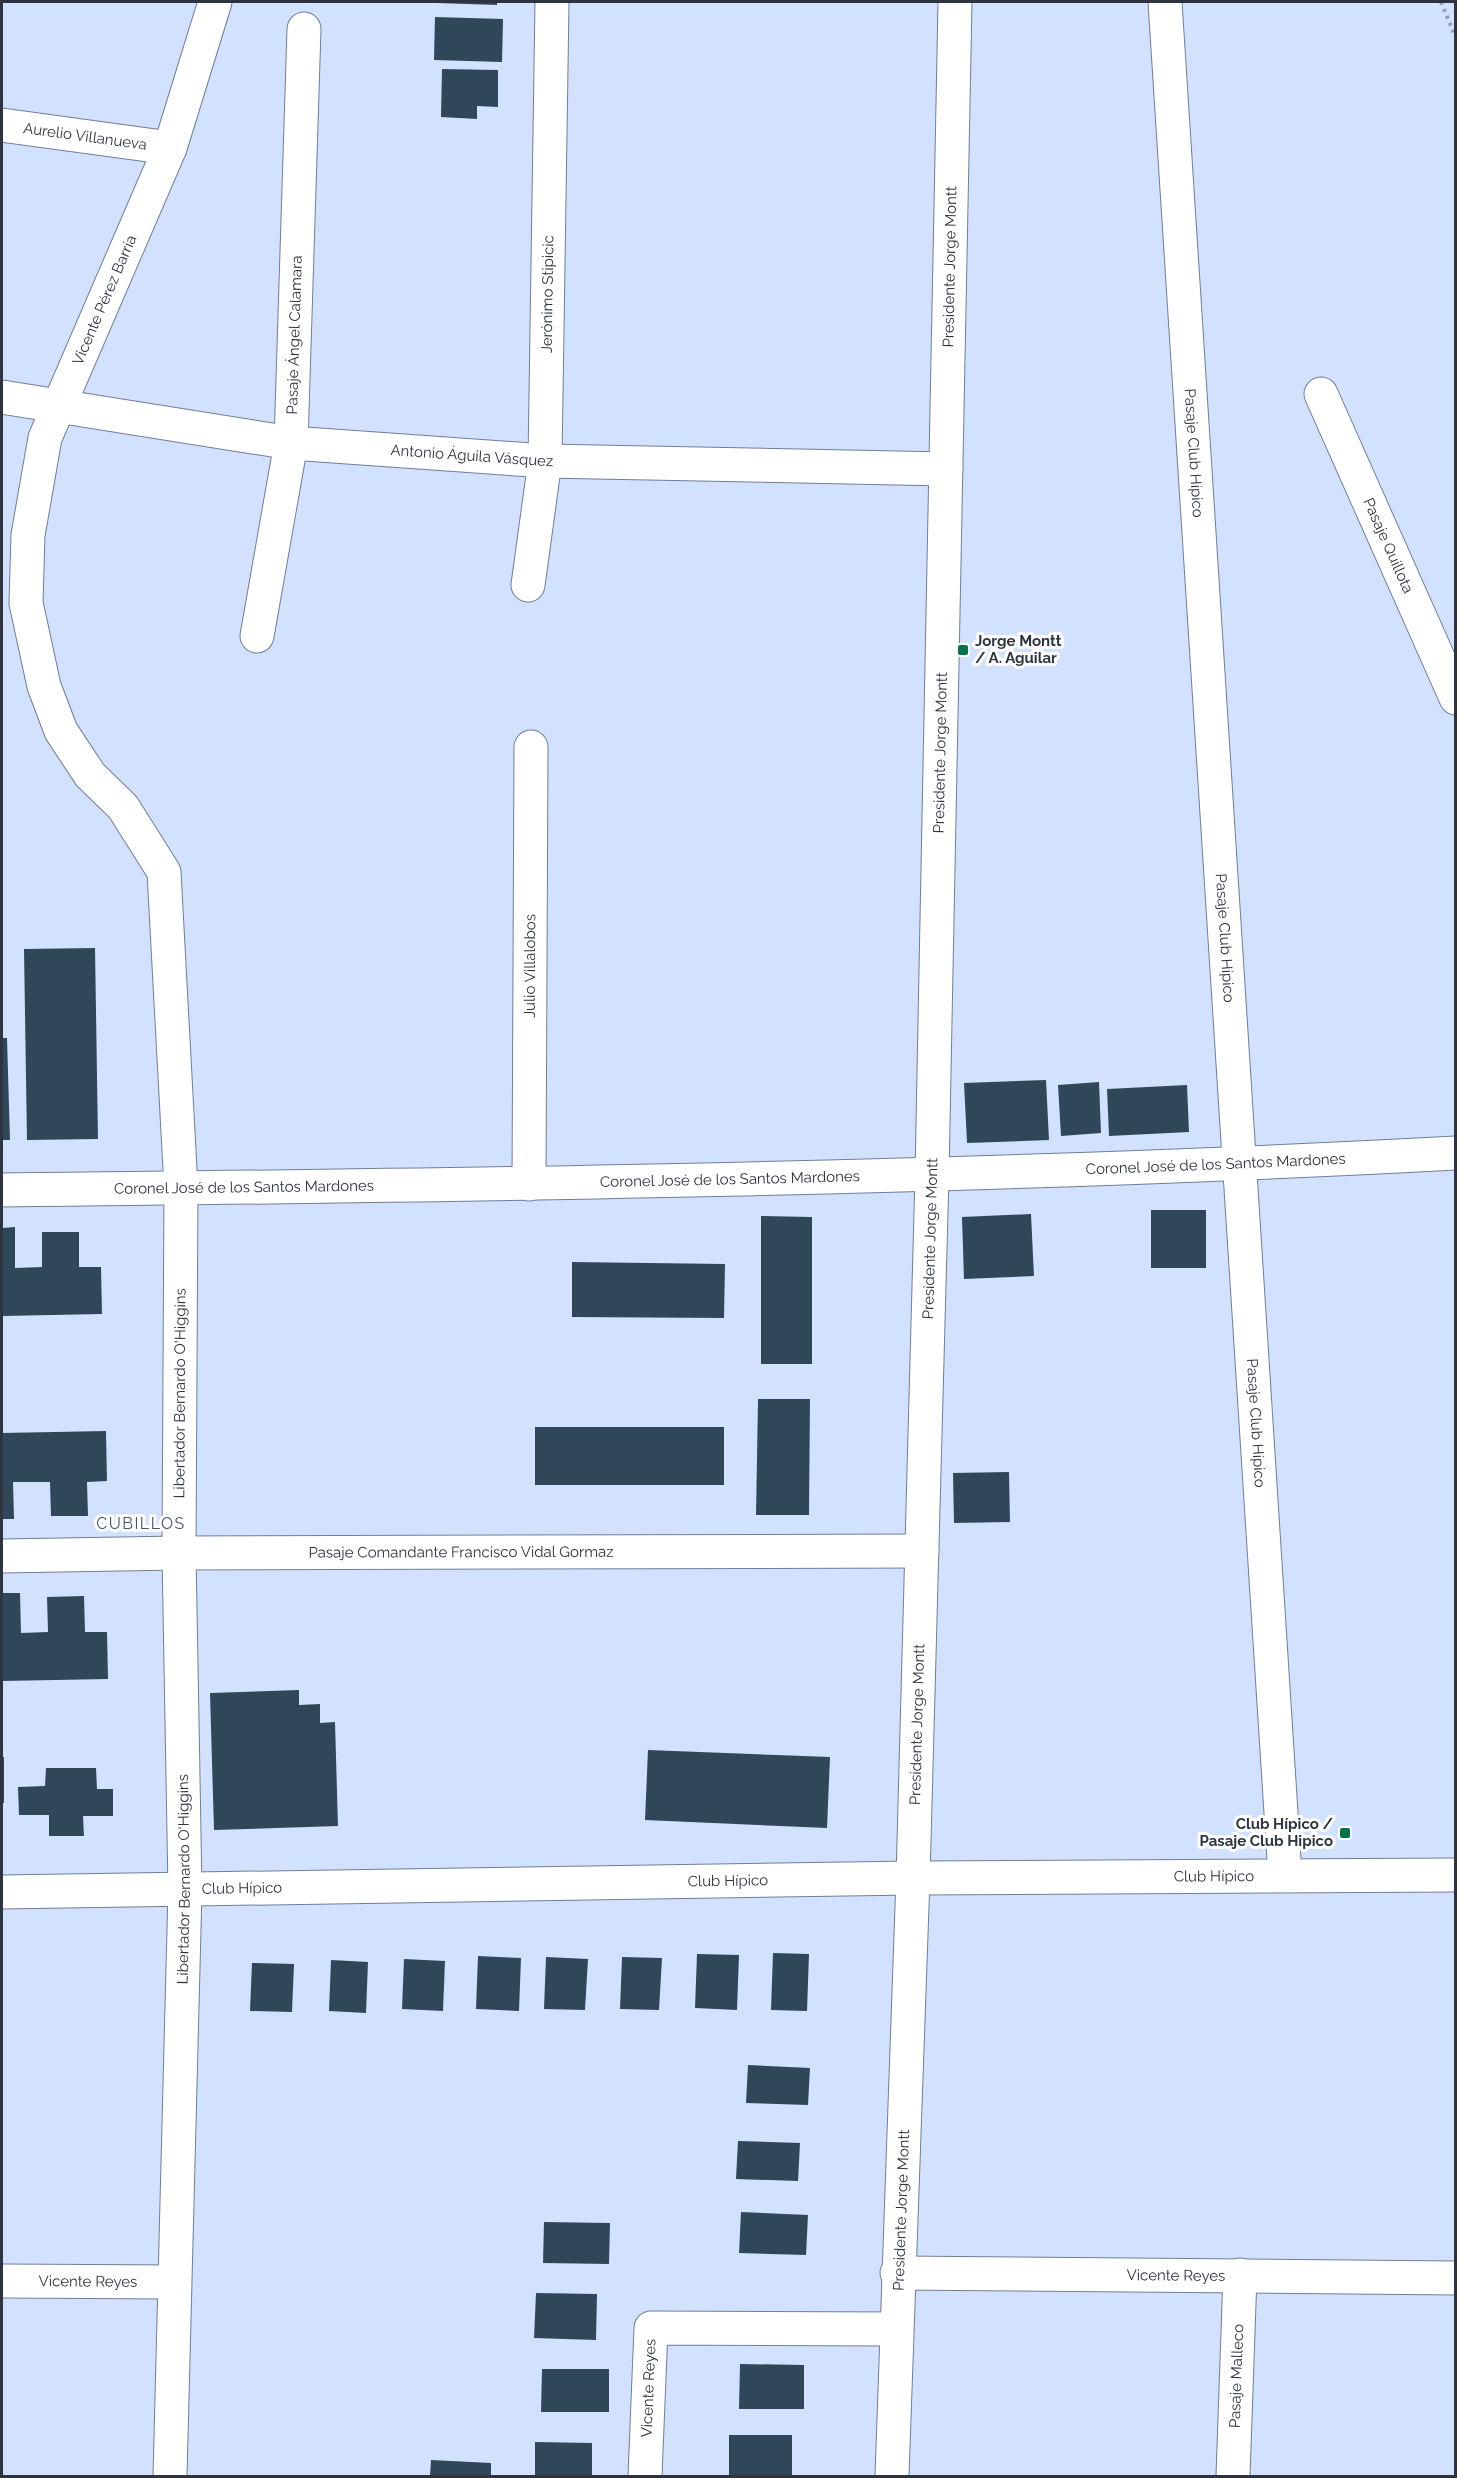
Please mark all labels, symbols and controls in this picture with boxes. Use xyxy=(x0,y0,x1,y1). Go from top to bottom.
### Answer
street label: Aurelio Villanueva xyxy=(22,119,148,154)
street label: Presidente Jorge Montt xyxy=(939,186,960,348)
street label: Vicente Pérez Barría xyxy=(69,232,140,368)
street label: Jerónimo Stipicic xyxy=(538,235,557,353)
street label: Pasaje Ángel Calamara xyxy=(283,255,306,415)
street label: Pasaje Club Hípico xyxy=(1181,388,1207,518)
street label: Antonio Águila Vásquez xyxy=(390,441,553,470)
street label: Pasaje Quillota xyxy=(1359,495,1417,596)
place label: Jorge Montt / A. Aguilar xyxy=(975,632,1062,667)
marker: Jorge Montt / A. Aguilar xyxy=(956,643,970,657)
street label: Presidente Jorge Montt xyxy=(930,672,951,834)
street label: Pasaje Club Hípico xyxy=(1212,873,1238,1003)
street label: Julio Villalobos xyxy=(521,914,539,1018)
street label: Coronel José de los Santos Mardones xyxy=(1085,1150,1346,1178)
street label: Presidente Jorge Montt xyxy=(919,1158,941,1320)
street label: Coronel José de los Santos Mardones xyxy=(600,1167,860,1191)
street label: Coronel José de los Santos Mardones xyxy=(114,1177,374,1198)
street label: Libertador Bernardo O'Higgins xyxy=(170,1288,189,1498)
street label: Pasaje Club Hípico xyxy=(1243,1358,1269,1488)
district label: CUBILLOS xyxy=(96,1514,186,1533)
street label: Pasaje Comandante Francisco Vidal Gormaz xyxy=(308,1543,614,1562)
street label: Presidente Jorge Montt xyxy=(906,1644,928,1805)
street label: Libertador Bernardo O'Higgins xyxy=(174,1774,194,1985)
place label: Club Hípico / Pasaje Club Hipico xyxy=(1199,1815,1334,1850)
marker: Club Hípico / Pasaje Club Hipico xyxy=(1338,1826,1352,1840)
street label: Club Hípico xyxy=(1174,1867,1254,1886)
street label: Club Hípico xyxy=(688,1871,768,1890)
street label: Club Hípico xyxy=(202,1879,282,1898)
street label: Presidente Jorge Montt xyxy=(890,2129,913,2291)
street label: Vicente Reyes xyxy=(1127,2266,1225,2285)
street label: Vicente Reyes xyxy=(39,2272,137,2291)
street label: Pasaje Malleco xyxy=(1226,2324,1247,2428)
street label: Vicente Reyes xyxy=(638,2338,660,2438)

